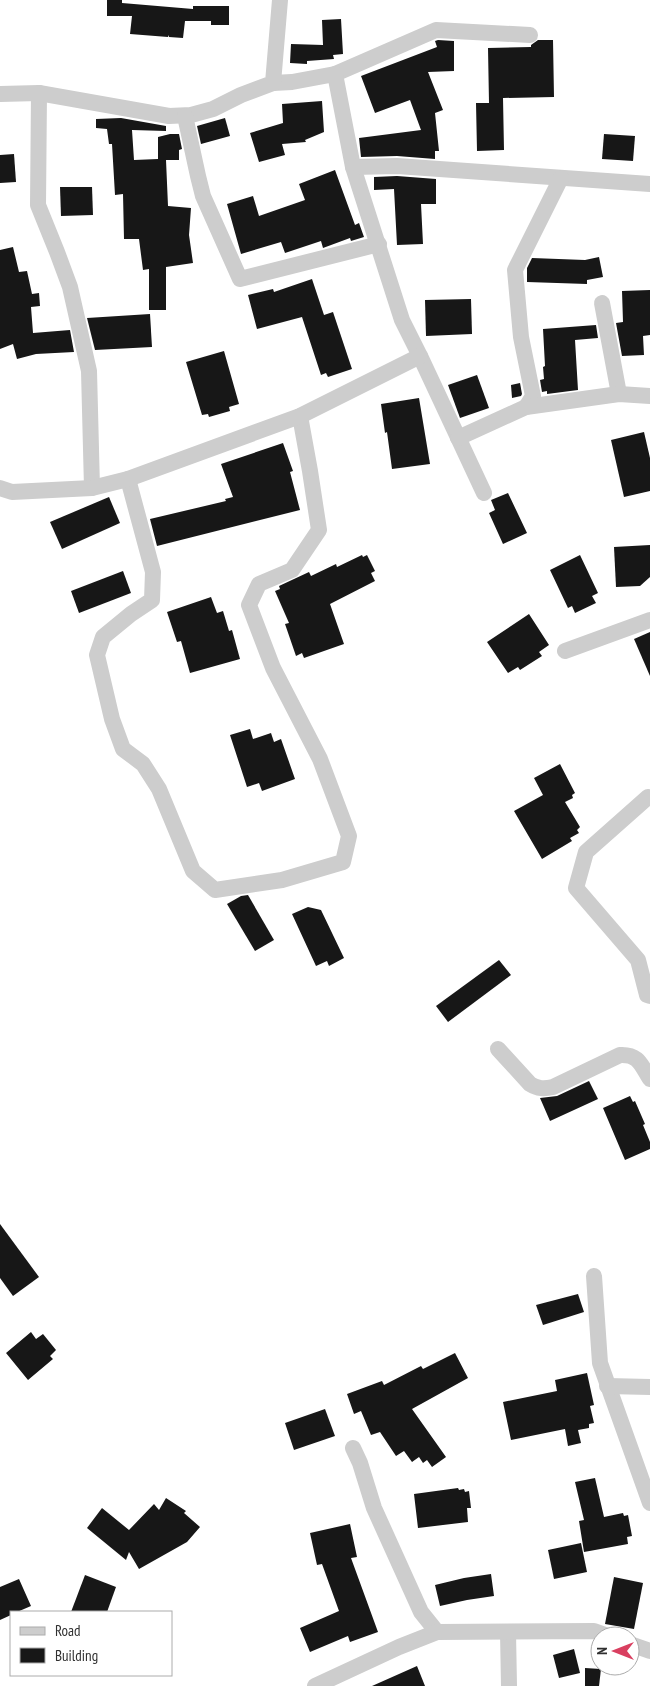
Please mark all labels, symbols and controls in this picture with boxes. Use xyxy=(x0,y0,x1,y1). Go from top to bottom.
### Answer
legend xyxy=(10,1611,172,1676)
text: Road xyxy=(55,1621,81,1640)
north arrow xyxy=(590,1626,640,1676)
text: Building xyxy=(55,1646,98,1665)
text: N xyxy=(593,1647,611,1655)

